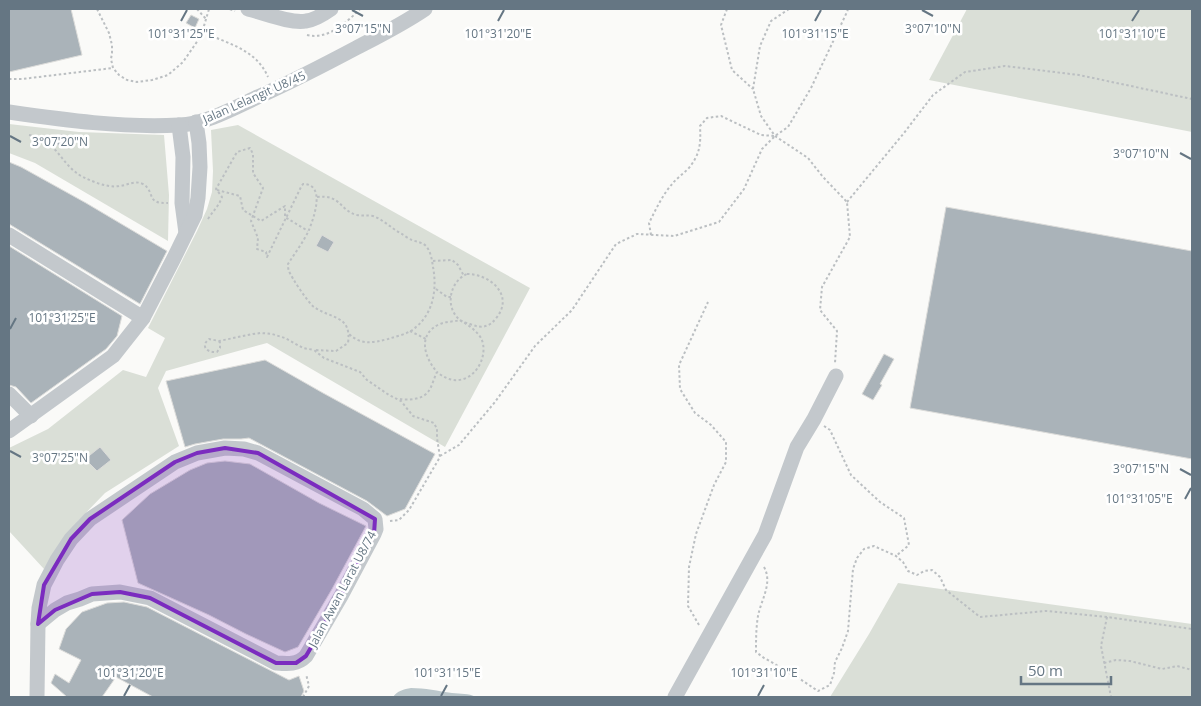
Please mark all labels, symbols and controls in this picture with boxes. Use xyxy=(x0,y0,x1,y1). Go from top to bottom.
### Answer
text: 3°07'15"N xyxy=(335,20,391,37)
text: 3°07'10"N xyxy=(905,20,961,37)
text: 101°31'25"E xyxy=(147,25,215,42)
text: 101°31'20"E xyxy=(464,25,532,42)
text: 101°31'15"E xyxy=(781,25,849,42)
text: 101°31'10"E xyxy=(1098,25,1166,42)
street label: Jalan Lelangit U8/45 xyxy=(199,67,308,128)
text: 3°07'20"N xyxy=(32,133,88,150)
text: 3°07'10"N xyxy=(1113,145,1169,162)
text: 101°31'25"E xyxy=(28,309,96,326)
text: 3°07'25"N xyxy=(32,449,88,466)
text: 3°07'15"N xyxy=(1113,460,1169,477)
text: 101°31'05"E xyxy=(1105,490,1173,507)
street label: Jalan Awan Larat U8/74 xyxy=(304,528,380,651)
scale bar xyxy=(1021,654,1111,686)
text: 50 m xyxy=(1028,660,1063,680)
text: 101°31'20"E xyxy=(96,664,164,681)
text: 101°31'15"E xyxy=(413,664,481,681)
text: 101°31'10"E xyxy=(730,664,798,681)

